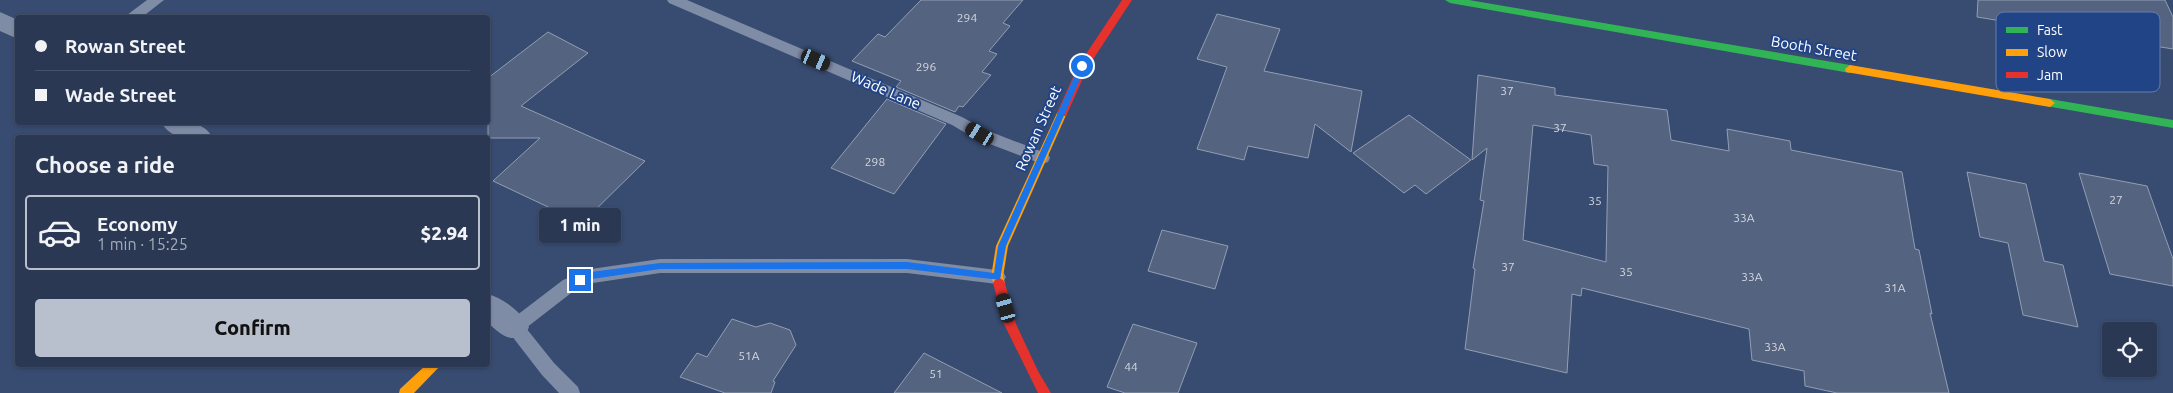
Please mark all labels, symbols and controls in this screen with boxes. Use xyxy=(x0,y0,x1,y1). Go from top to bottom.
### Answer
house number: 294 xyxy=(957,11,977,24)
legend xyxy=(1996,12,2160,92)
text: Fast xyxy=(2037,22,2063,38)
street label: Booth Street xyxy=(1770,32,1858,64)
text: Rowan Street xyxy=(65,35,186,57)
text: Slow xyxy=(2037,44,2067,60)
car xyxy=(799,47,832,73)
route start xyxy=(1071,55,1093,77)
house number: 296 xyxy=(916,60,936,73)
text: Jam xyxy=(2037,67,2063,83)
street label: Wade Lane xyxy=(849,68,923,112)
street label: Rowan Street xyxy=(1012,83,1064,173)
text: Wade Street xyxy=(65,84,176,106)
house number: 37 xyxy=(1500,84,1514,97)
car xyxy=(963,120,996,148)
house number: 37 xyxy=(1553,121,1567,134)
text: Choose a ride xyxy=(35,152,175,177)
house number: 298 xyxy=(865,155,885,168)
house number: 27 xyxy=(2109,193,2123,206)
house number: 35 xyxy=(1588,194,1602,207)
callout: 1 min xyxy=(539,208,621,242)
icon: car xyxy=(37,210,82,255)
house number: 33A xyxy=(1733,211,1755,224)
text: Economy xyxy=(97,213,178,235)
text: 1 min xyxy=(560,216,600,234)
text: $2.94 xyxy=(420,222,468,244)
text: 1 min · 15:25 xyxy=(97,235,188,253)
house number: 37 xyxy=(1501,260,1515,273)
house number: 35 xyxy=(1619,265,1633,278)
route end xyxy=(569,269,591,291)
house number: 33A xyxy=(1741,270,1763,283)
house number: 31A xyxy=(1884,281,1906,294)
car xyxy=(994,292,1017,324)
button: Confirm xyxy=(35,299,470,357)
map controls xyxy=(2102,322,2157,377)
button: locate xyxy=(2102,322,2157,377)
house number: 33A xyxy=(1764,340,1786,353)
house number: 51A xyxy=(738,349,760,362)
house number: 44 xyxy=(1124,360,1138,373)
house number: 51 xyxy=(929,367,943,380)

